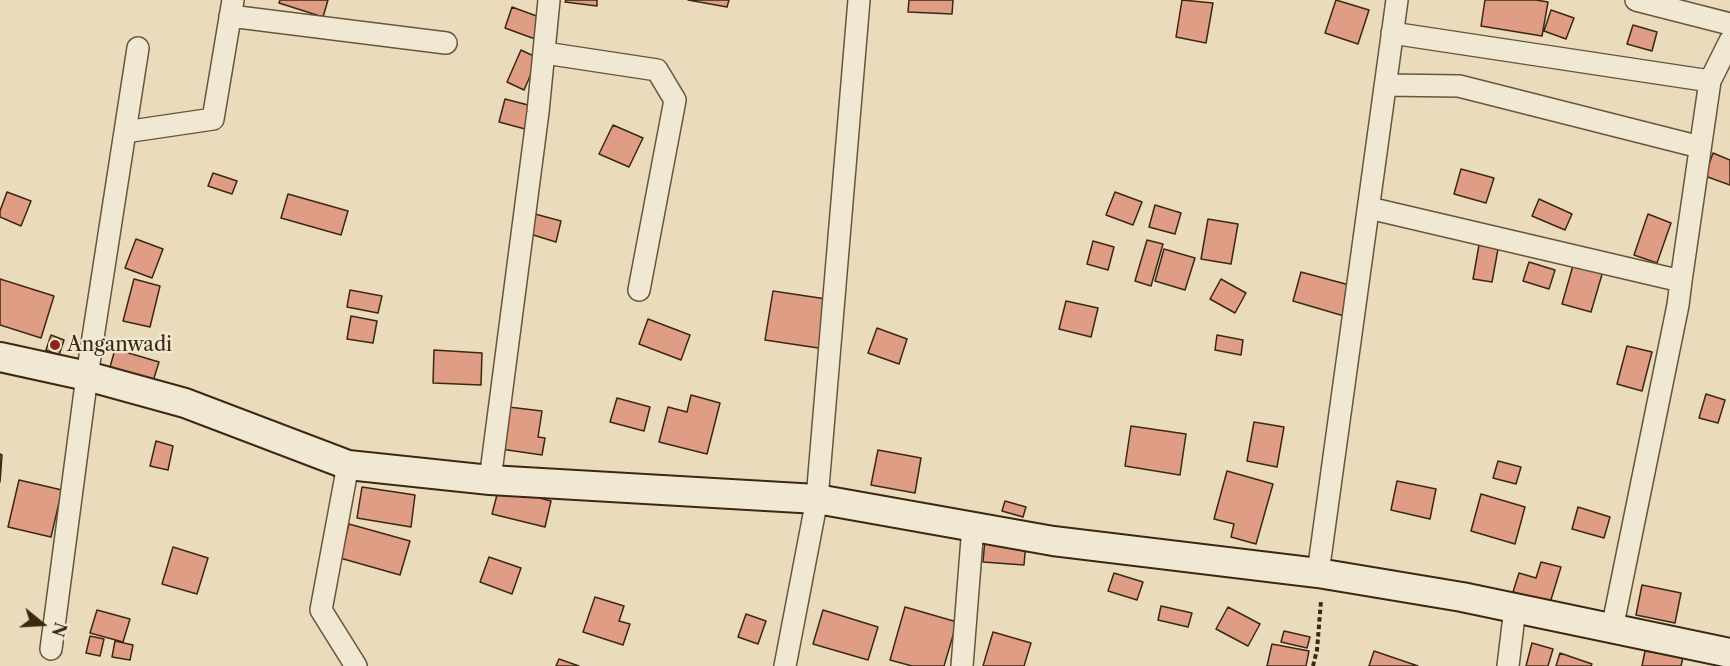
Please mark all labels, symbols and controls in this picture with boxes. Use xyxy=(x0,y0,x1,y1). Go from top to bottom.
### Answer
place label: Anganwadi xyxy=(67,333,172,357)
marker: Anganwadi xyxy=(48,338,62,352)
north arrow xyxy=(12,594,72,654)
text: N xyxy=(47,620,71,639)

